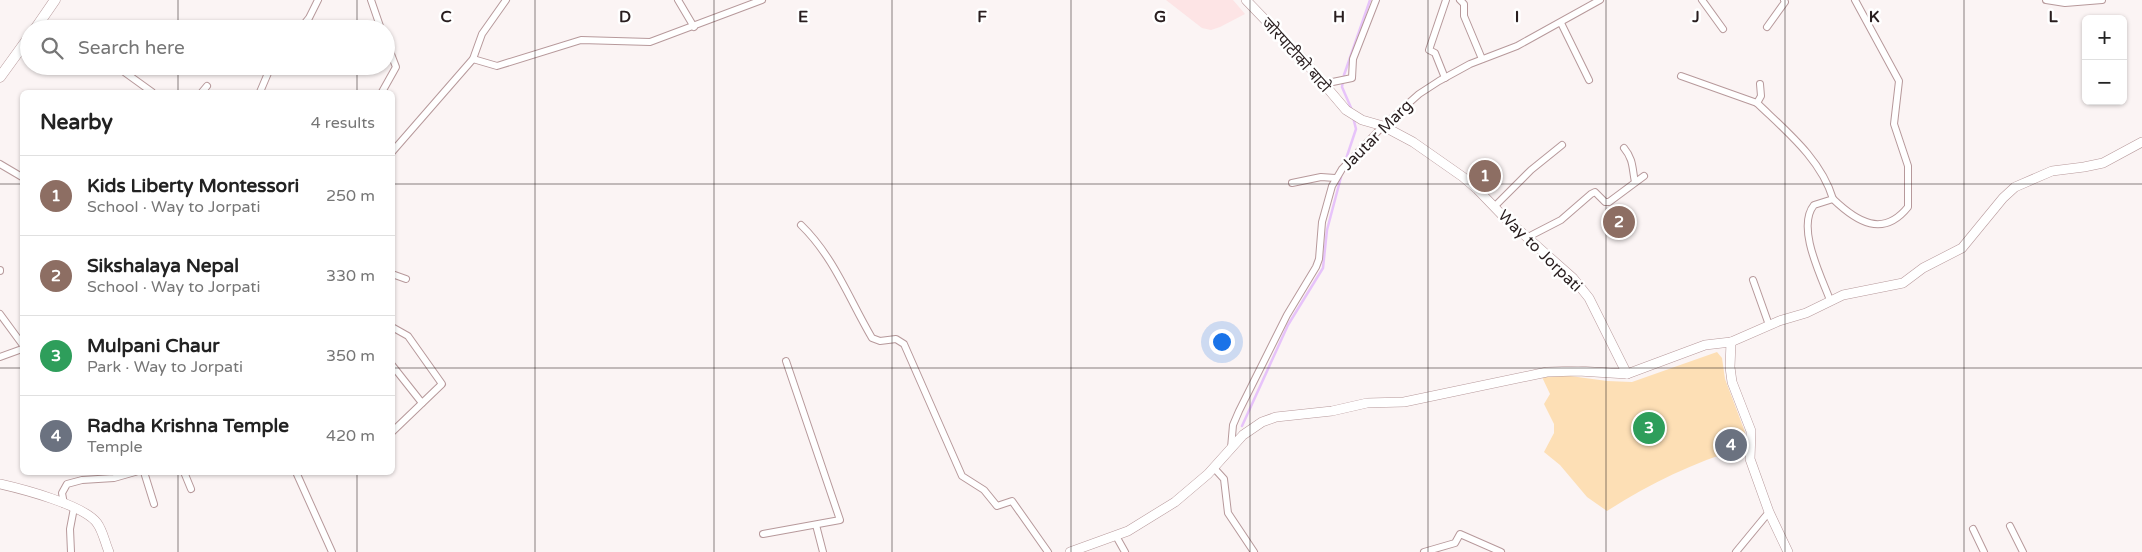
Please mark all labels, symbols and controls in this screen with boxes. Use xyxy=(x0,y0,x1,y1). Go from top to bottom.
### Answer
text: C xyxy=(440,7,452,27)
text: D xyxy=(619,7,631,27)
text: E xyxy=(798,7,808,27)
text: F xyxy=(977,7,987,27)
text: G xyxy=(1154,7,1166,27)
text: H xyxy=(1333,7,1345,27)
text: I xyxy=(1515,7,1519,27)
text: J xyxy=(1691,7,1700,27)
text: K xyxy=(1869,7,1880,27)
text: L xyxy=(2048,7,2058,27)
street label: जोरपाटीको बाटो xyxy=(1257,13,1335,97)
map controls xyxy=(2082,15,2127,105)
button: + xyxy=(2082,15,2127,60)
search box xyxy=(20,20,395,75)
icon: search xyxy=(38,34,66,62)
text: Search here xyxy=(78,37,185,59)
button: − xyxy=(2082,60,2127,105)
street label: Jautar Marg xyxy=(1337,95,1417,175)
text: Nearby xyxy=(40,110,113,135)
text: 4 results xyxy=(311,113,375,133)
pin: 1 xyxy=(1469,157,1501,195)
text: Kids Liberty Montessori xyxy=(87,175,299,197)
text: 1 xyxy=(51,186,61,206)
text: 250 m xyxy=(326,186,375,206)
text: School · Way to Jorpati xyxy=(87,197,260,217)
pin: 2 xyxy=(1603,203,1635,241)
street label: Way to Jorpati xyxy=(1494,206,1586,296)
text: Sikshalaya Nepal xyxy=(87,255,239,277)
text: 2 xyxy=(51,266,61,286)
text: 330 m xyxy=(326,266,375,286)
text: School · Way to Jorpati xyxy=(87,277,260,297)
your location xyxy=(1209,329,1235,355)
text: Mulpani Chaur xyxy=(87,335,220,357)
text: 3 xyxy=(51,346,61,366)
text: 350 m xyxy=(326,346,375,366)
text: Park · Way to Jorpati xyxy=(87,357,243,377)
pin: 3 xyxy=(1633,409,1665,447)
text: Radha Krishna Temple xyxy=(87,415,289,437)
text: 4 xyxy=(51,426,61,446)
text: 420 m xyxy=(326,426,375,446)
pin: 4 xyxy=(1715,426,1747,464)
text: Temple xyxy=(87,437,143,457)

